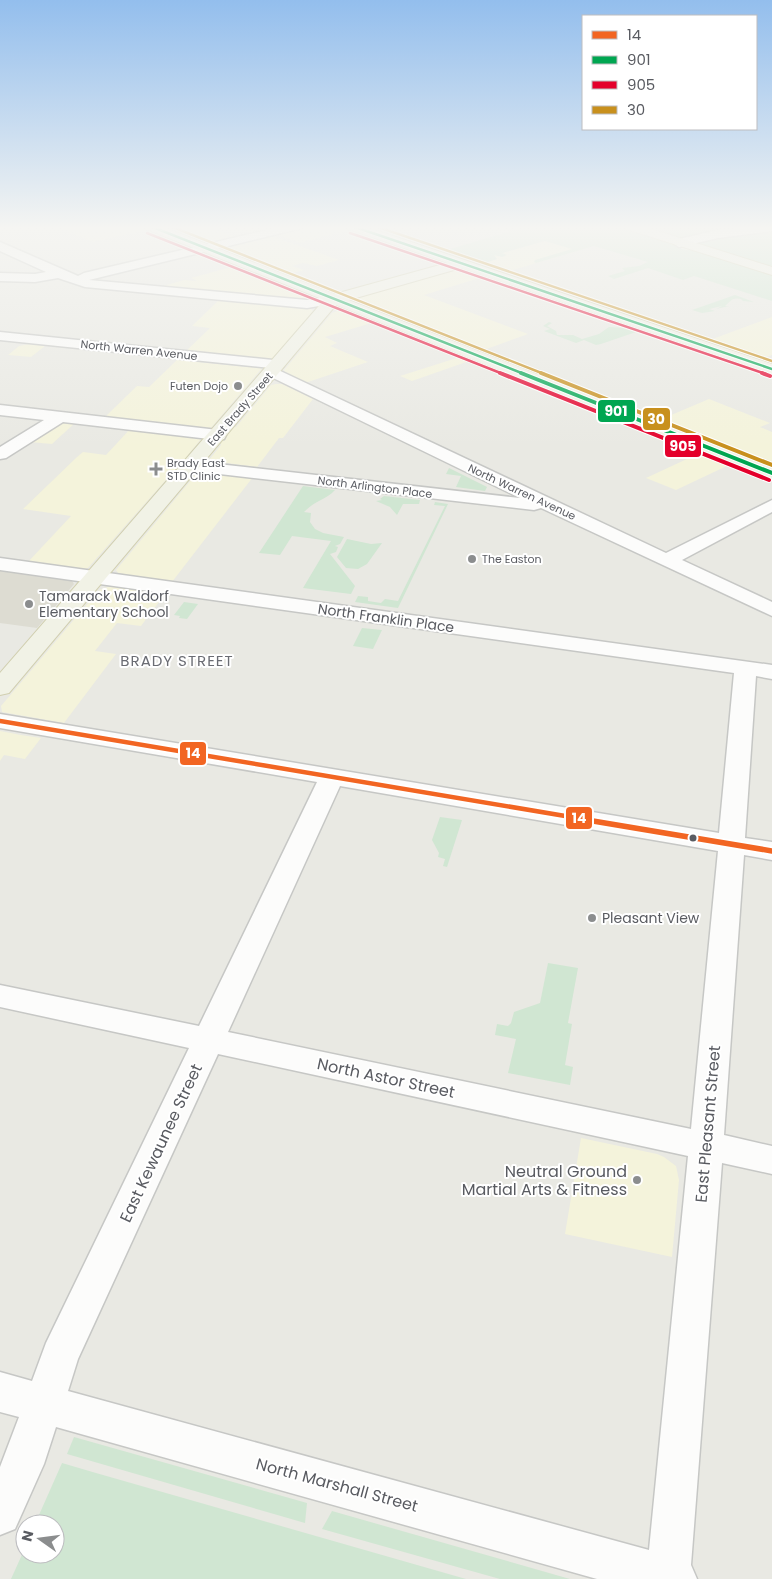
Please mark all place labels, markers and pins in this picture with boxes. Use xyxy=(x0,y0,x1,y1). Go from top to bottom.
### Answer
place label: Futen Dojo xyxy=(170,378,228,394)
marker: Futen Dojo xyxy=(232,380,244,392)
place label: Brady East STD Clinic xyxy=(167,455,225,484)
marker: Brady East STD Clinic xyxy=(149,462,163,476)
place label: The Easton xyxy=(482,551,542,567)
marker: The Easton xyxy=(466,553,478,565)
place label: Tamarack Waldorf Elementary School xyxy=(39,586,169,622)
marker: Tamarack Waldorf Elementary School xyxy=(23,598,35,610)
unlabelled marker xyxy=(688,833,698,843)
place label: Pleasant View xyxy=(602,908,700,928)
marker: Pleasant View xyxy=(586,912,598,924)
place label: Neutral Ground Martial Arts & Fitness xyxy=(462,1160,627,1201)
marker: Neutral Ground Martial Arts & Fitness xyxy=(631,1174,643,1186)

